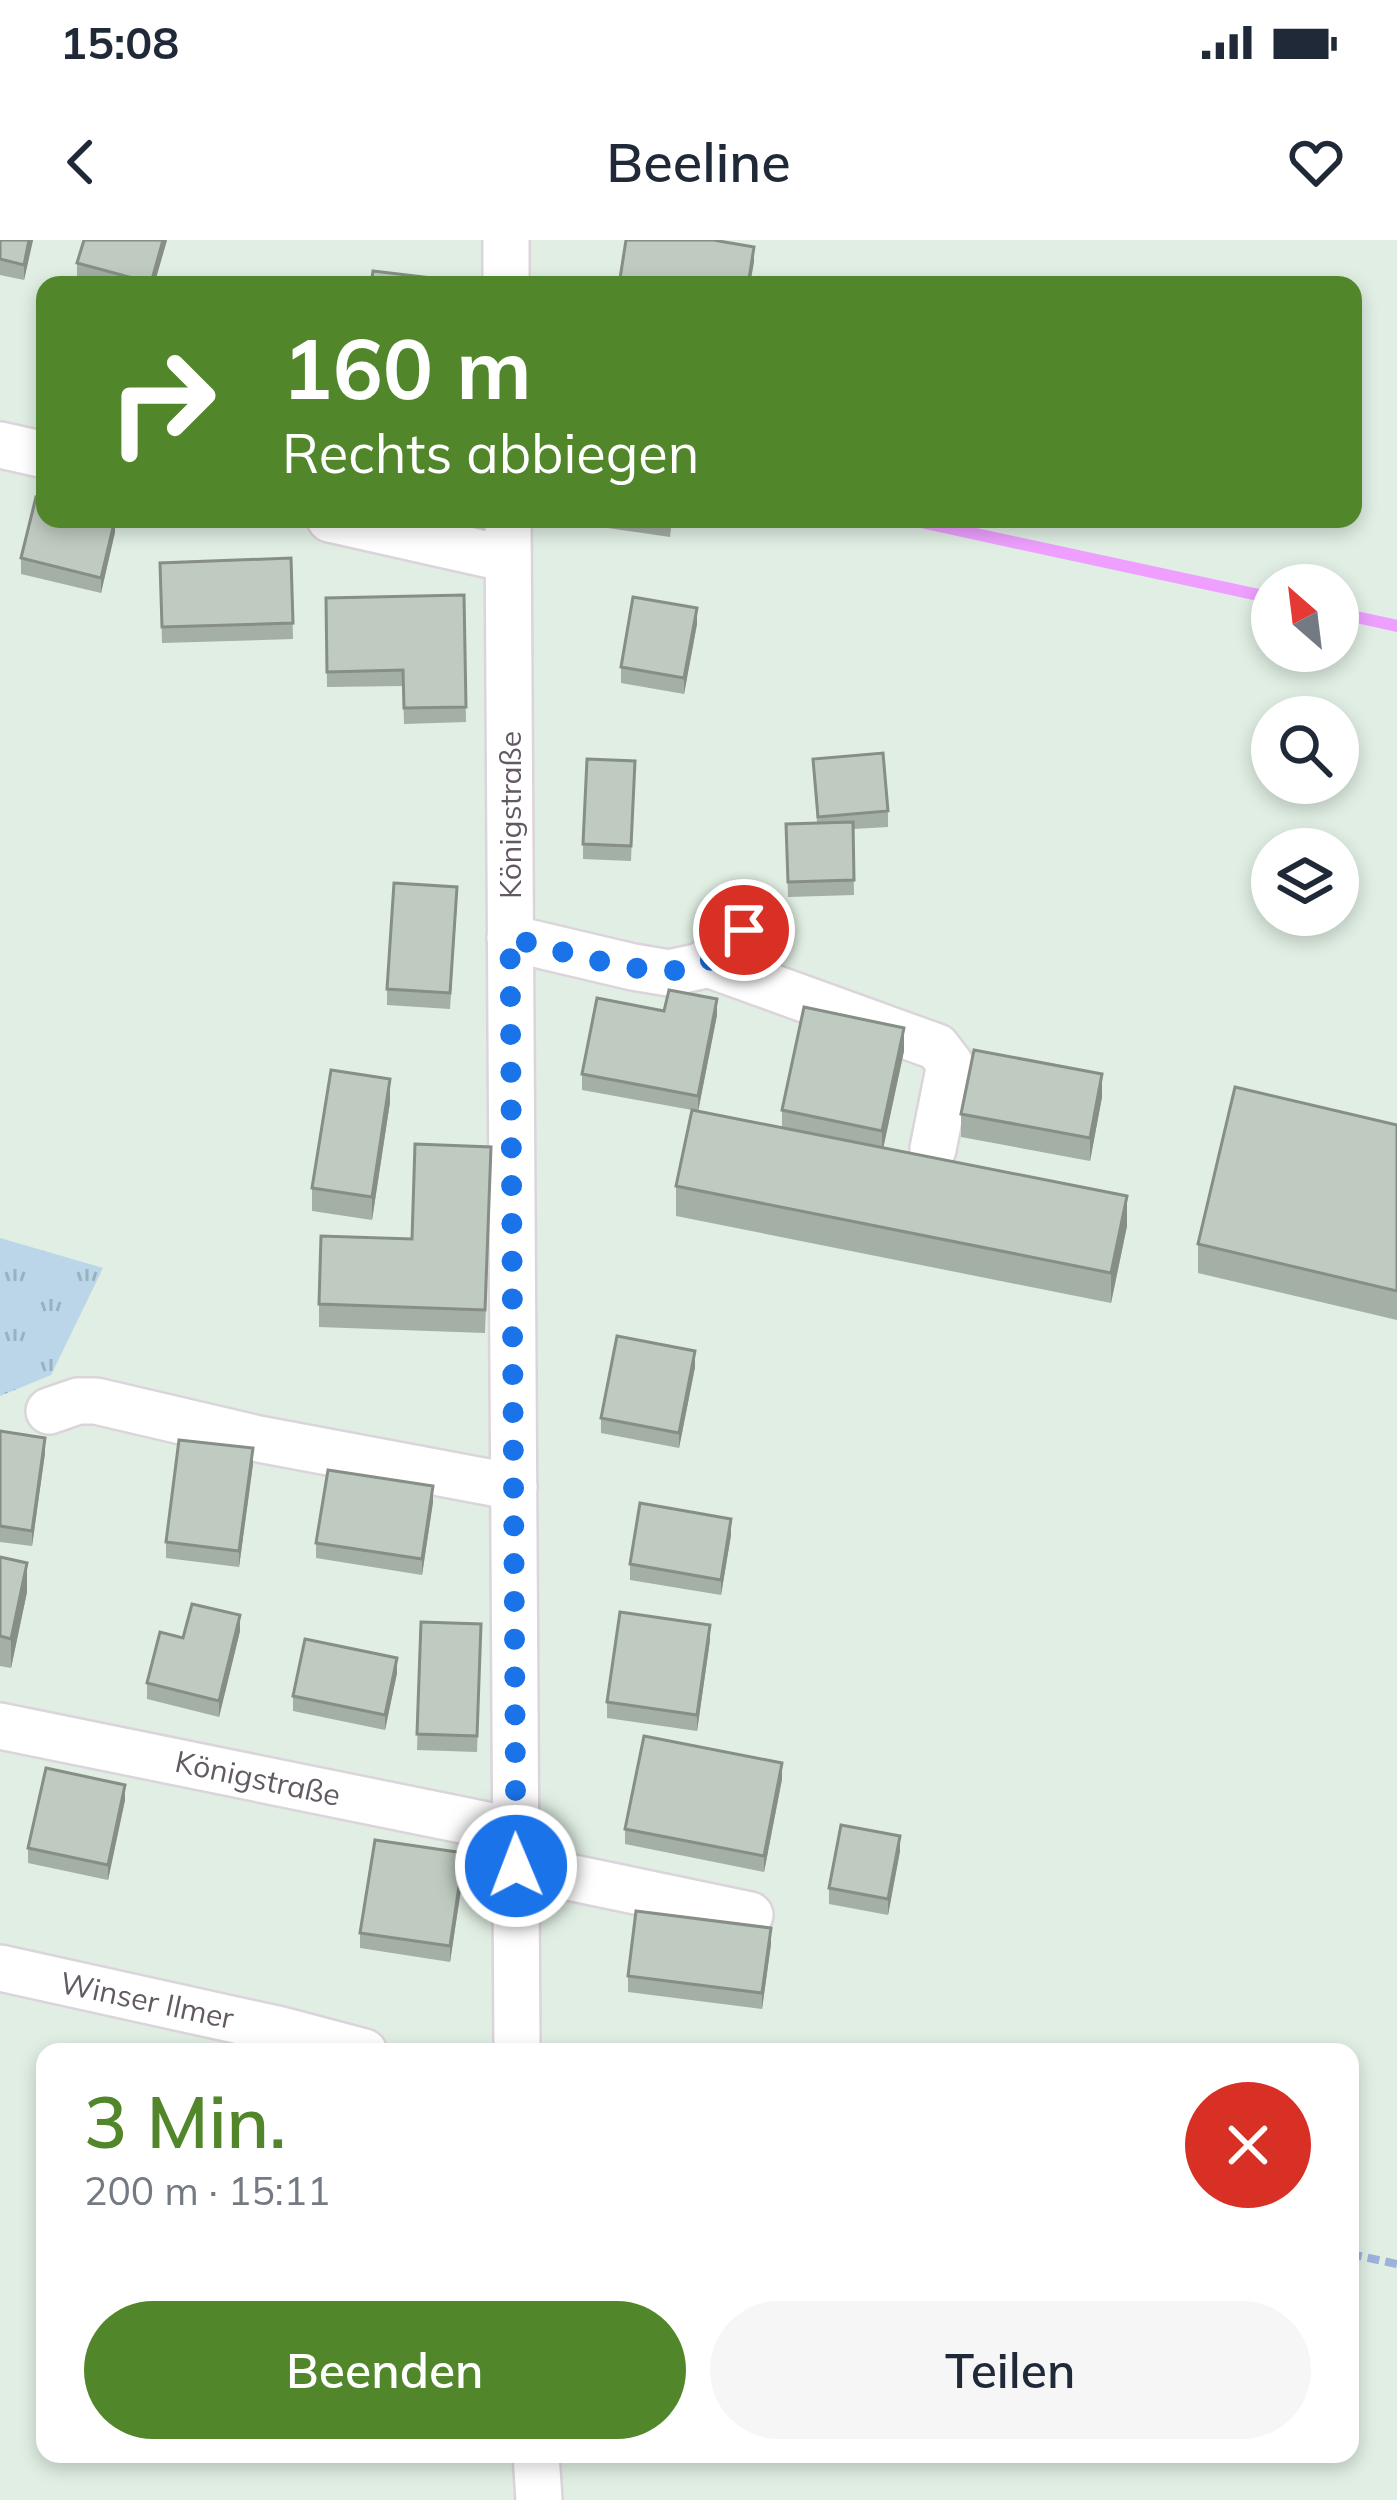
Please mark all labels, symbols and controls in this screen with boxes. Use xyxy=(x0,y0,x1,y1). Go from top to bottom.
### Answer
text: 15:08 xyxy=(60,14,179,70)
text: Beeline xyxy=(606,128,791,196)
icon: back xyxy=(48,129,114,195)
icon: heart xyxy=(1283,129,1349,195)
text: 160 m xyxy=(282,315,532,420)
icon: right xyxy=(84,324,240,480)
text: Rechts abbiegen xyxy=(282,419,699,487)
north arrow xyxy=(1251,564,1359,672)
map controls xyxy=(1251,564,1359,936)
button: search xyxy=(1251,696,1359,804)
street label: Königstraße xyxy=(491,731,529,899)
button: layers xyxy=(1251,828,1359,936)
pin xyxy=(693,879,795,981)
icon: arrive xyxy=(711,897,777,963)
street label: Königstraße xyxy=(172,1742,344,1814)
position arrow xyxy=(453,1803,579,1929)
street label: Winser Ilmer xyxy=(57,1963,237,2037)
text: 3 Min. xyxy=(84,2076,286,2166)
button: close xyxy=(1185,2082,1311,2208)
text: 200 m · 15:11 xyxy=(84,2166,330,2215)
button: Beenden xyxy=(84,2301,686,2439)
button: Teilen xyxy=(710,2301,1311,2439)

